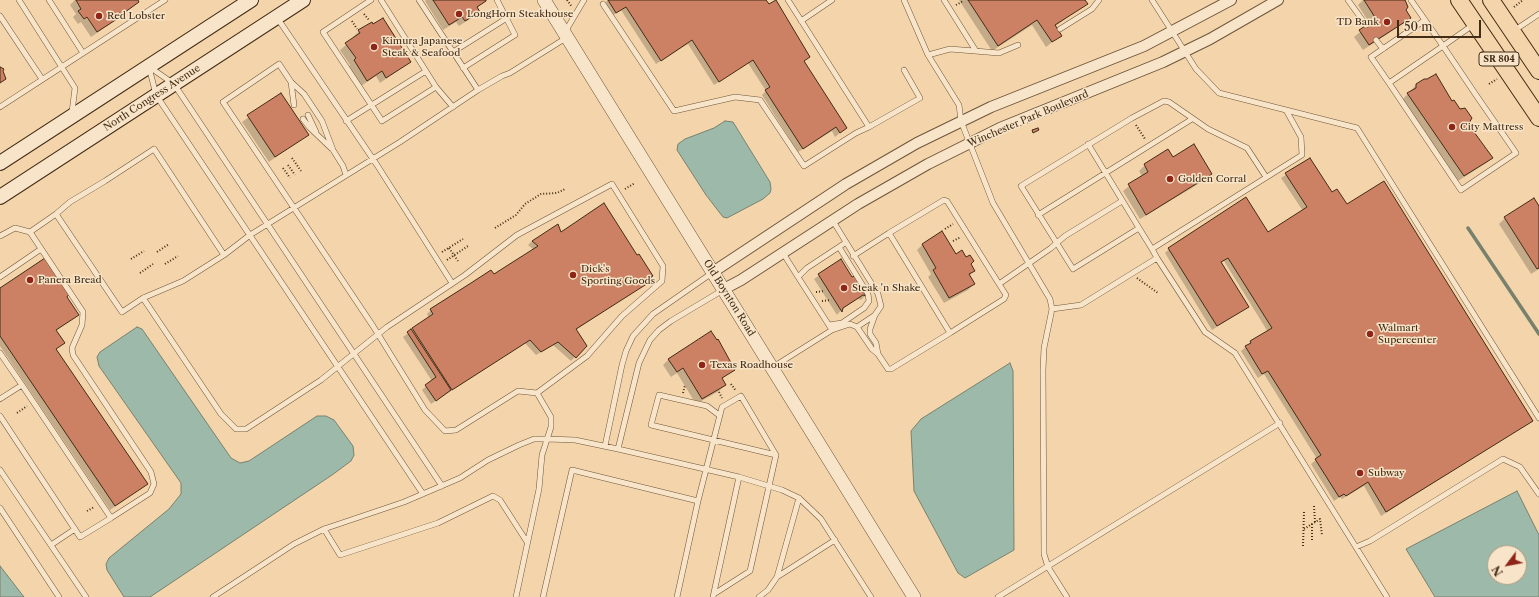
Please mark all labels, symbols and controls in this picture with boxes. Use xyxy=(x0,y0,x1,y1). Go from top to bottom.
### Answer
place label: LongHorn Steakhouse xyxy=(467,8,573,20)
marker: LongHorn Steakhouse xyxy=(454,9,464,19)
place label: Red Lobster xyxy=(107,10,165,22)
marker: Red Lobster xyxy=(94,11,104,21)
scale bar xyxy=(1399,12,1483,38)
place label: TD Bank xyxy=(1336,16,1379,28)
marker: TD Bank xyxy=(1382,17,1392,27)
text: 50 m xyxy=(1404,19,1433,34)
place label: Kimura Japanese Steak & Seafood xyxy=(382,35,462,58)
marker: Kimura Japanese Steak & Seafood xyxy=(369,42,379,52)
road number: SR 804 xyxy=(1479,52,1519,66)
street label: North Congress Avenue xyxy=(101,62,203,134)
street label: Winchester Park Boulevard xyxy=(966,88,1090,150)
place label: City Mattress xyxy=(1460,121,1523,133)
marker: City Mattress xyxy=(1447,122,1457,132)
place label: Golden Corral xyxy=(1178,173,1246,185)
marker: Golden Corral xyxy=(1165,174,1175,184)
street label: Old Boynton Road xyxy=(701,258,757,338)
place label: Dick's Sporting Goods xyxy=(581,263,655,286)
marker: Dick's Sporting Goods xyxy=(568,270,578,280)
place label: Panera Bread xyxy=(38,274,102,286)
marker: Panera Bread xyxy=(25,275,35,285)
place label: Steak 'n Shake xyxy=(852,282,920,294)
marker: Steak 'n Shake xyxy=(839,283,849,293)
place label: Walmart Supercenter xyxy=(1378,322,1436,346)
marker: Walmart Supercenter xyxy=(1365,329,1375,339)
place label: Texas Roadhouse xyxy=(710,359,793,371)
marker: Texas Roadhouse xyxy=(697,360,707,370)
place label: Subway xyxy=(1368,467,1405,479)
marker: Subway xyxy=(1355,468,1365,478)
north arrow xyxy=(1487,545,1527,585)
text: N xyxy=(1489,563,1506,579)

